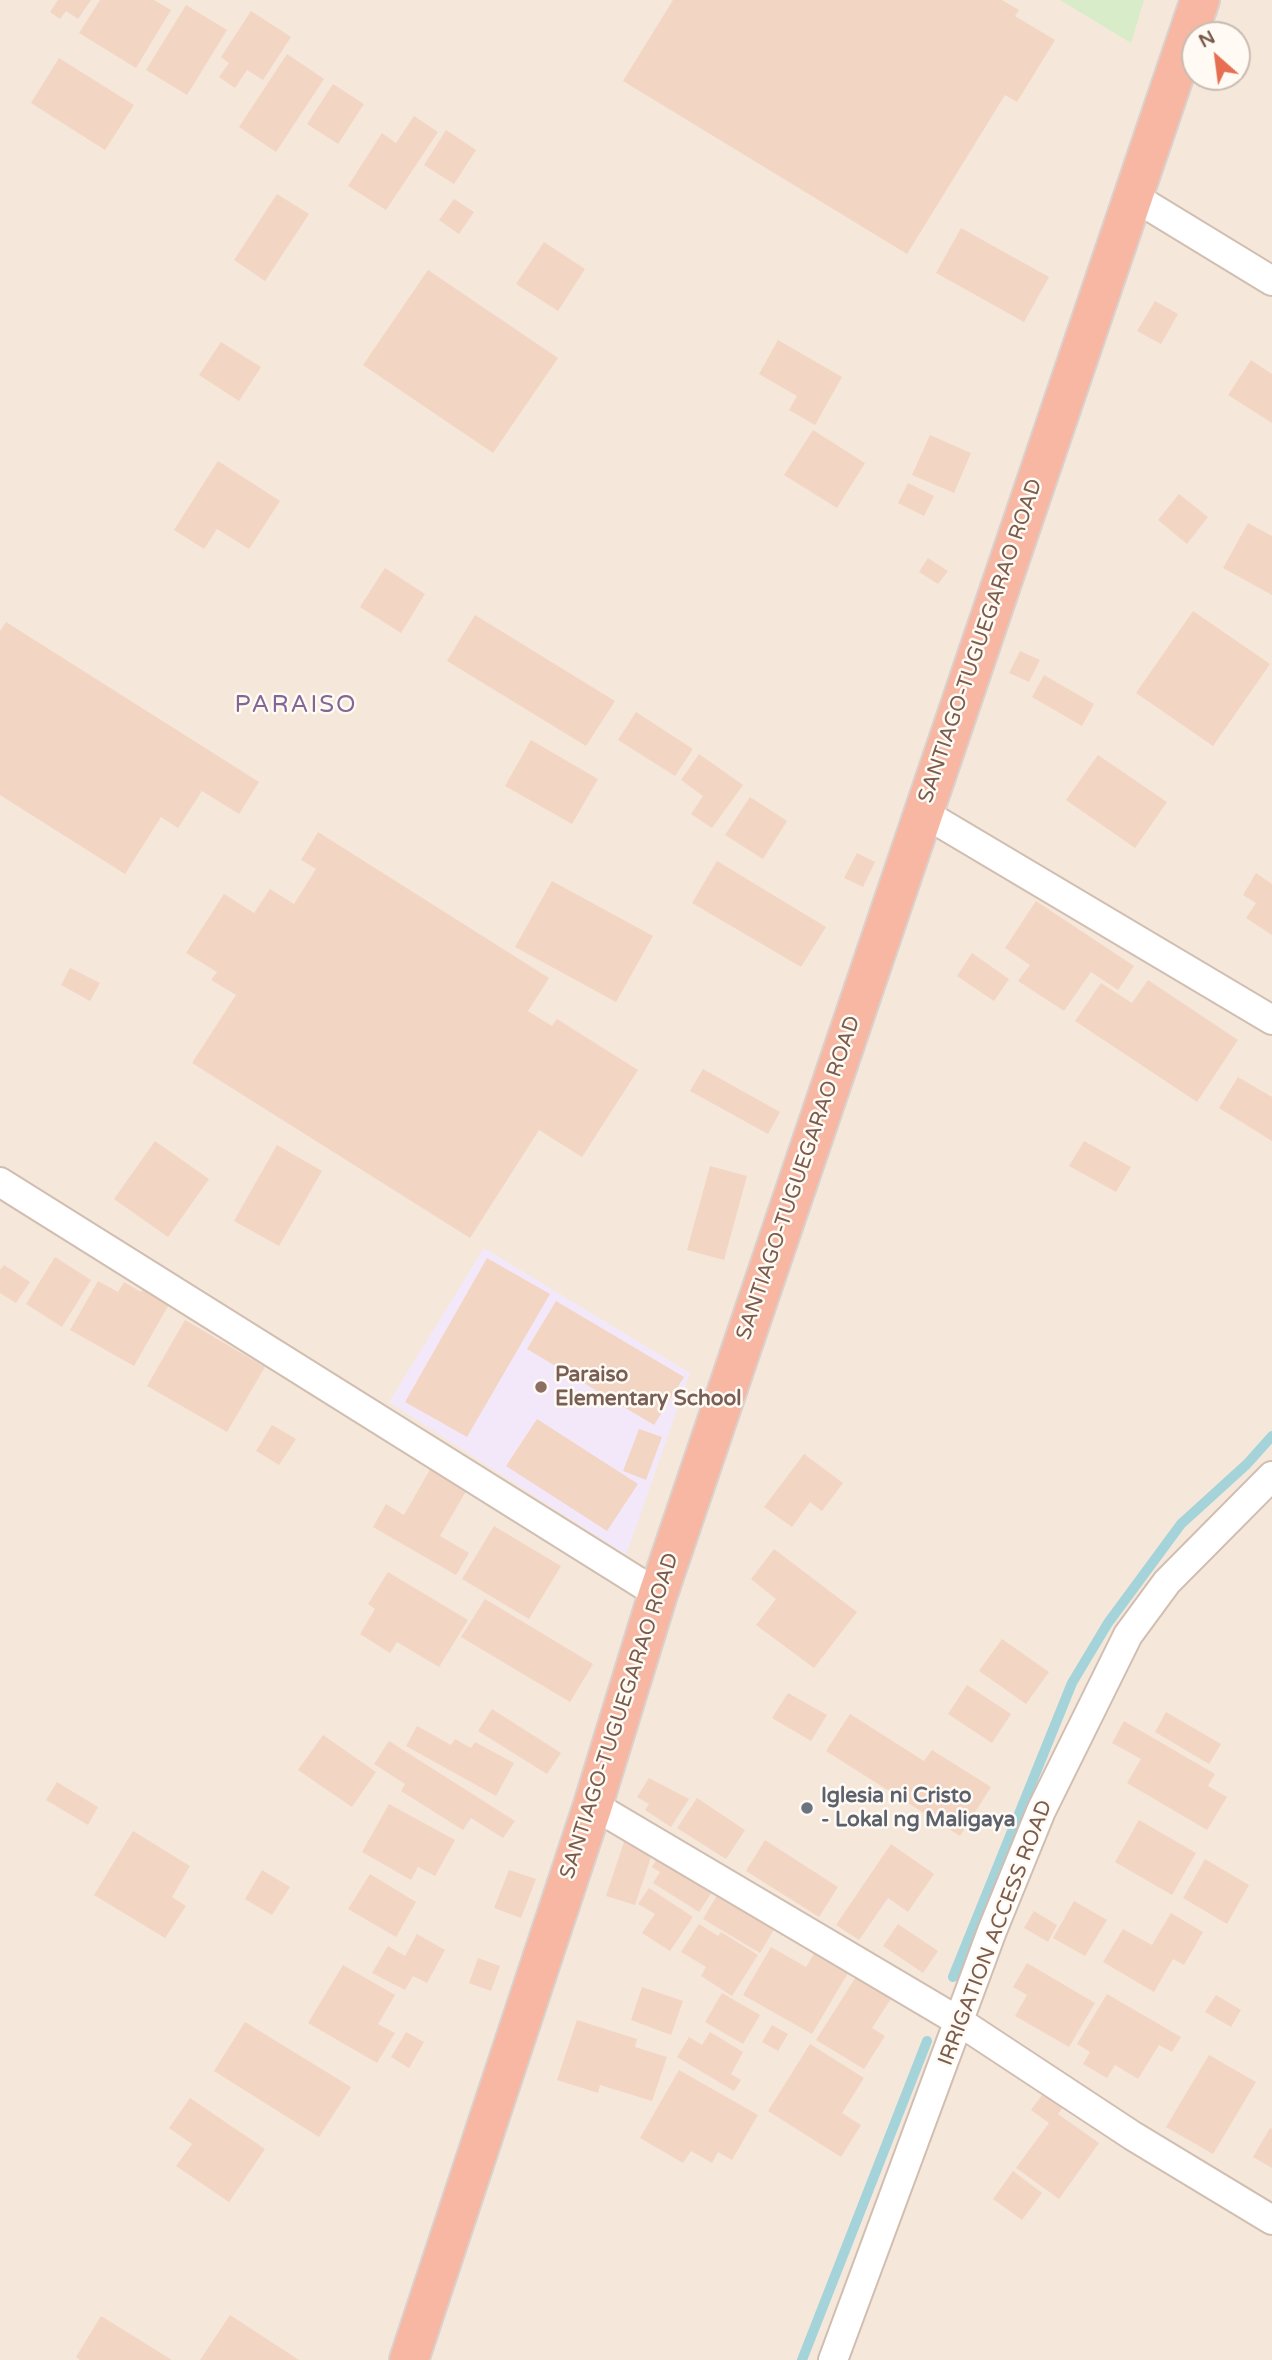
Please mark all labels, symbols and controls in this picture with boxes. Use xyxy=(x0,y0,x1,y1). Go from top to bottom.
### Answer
north arrow xyxy=(1181,21,1251,91)
text: N xyxy=(1195,26,1219,53)
street label: SANTIAGO-TUGUEGARAO ROAD xyxy=(914,476,1048,806)
district label: PARAISO xyxy=(235,692,357,720)
street label: SANTIAGO-TUGUEGARAO ROAD xyxy=(732,1013,866,1343)
place label: Paraiso Elementary School xyxy=(555,1362,742,1412)
marker: Paraiso Elementary School xyxy=(533,1379,549,1395)
street label: SANTIAGO-TUGUEGARAO ROAD xyxy=(555,1550,685,1882)
place label: Iglesia ni Cristo - Lokal ng Maligaya xyxy=(821,1783,1015,1833)
street label: IRRIGATION ACCESS ROAD xyxy=(934,1797,1058,2069)
marker: Iglesia ni Cristo - Lokal ng Maligaya xyxy=(799,1800,815,1816)

